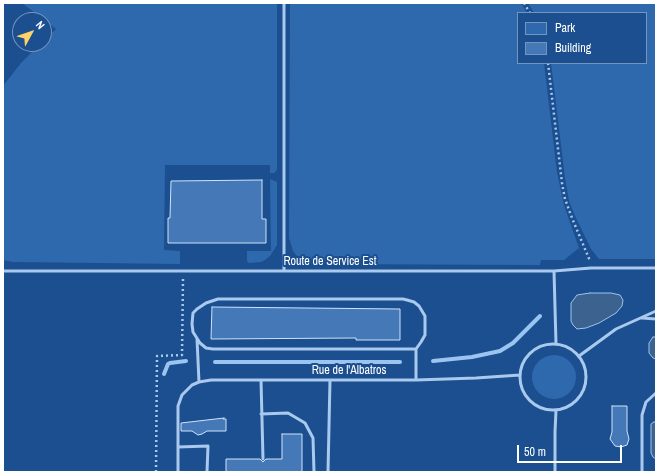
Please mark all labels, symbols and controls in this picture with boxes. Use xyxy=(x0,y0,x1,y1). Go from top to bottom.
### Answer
north arrow xyxy=(12,12,52,52)
legend xyxy=(517,12,647,64)
text: N xyxy=(33,18,48,32)
text: Park xyxy=(555,20,575,36)
text: Building xyxy=(555,40,591,56)
street label: Route de Service Est xyxy=(284,255,376,269)
street label: Rue de l'Albatros xyxy=(312,364,386,378)
scale bar xyxy=(519,437,624,463)
text: 50 m xyxy=(524,444,546,460)

